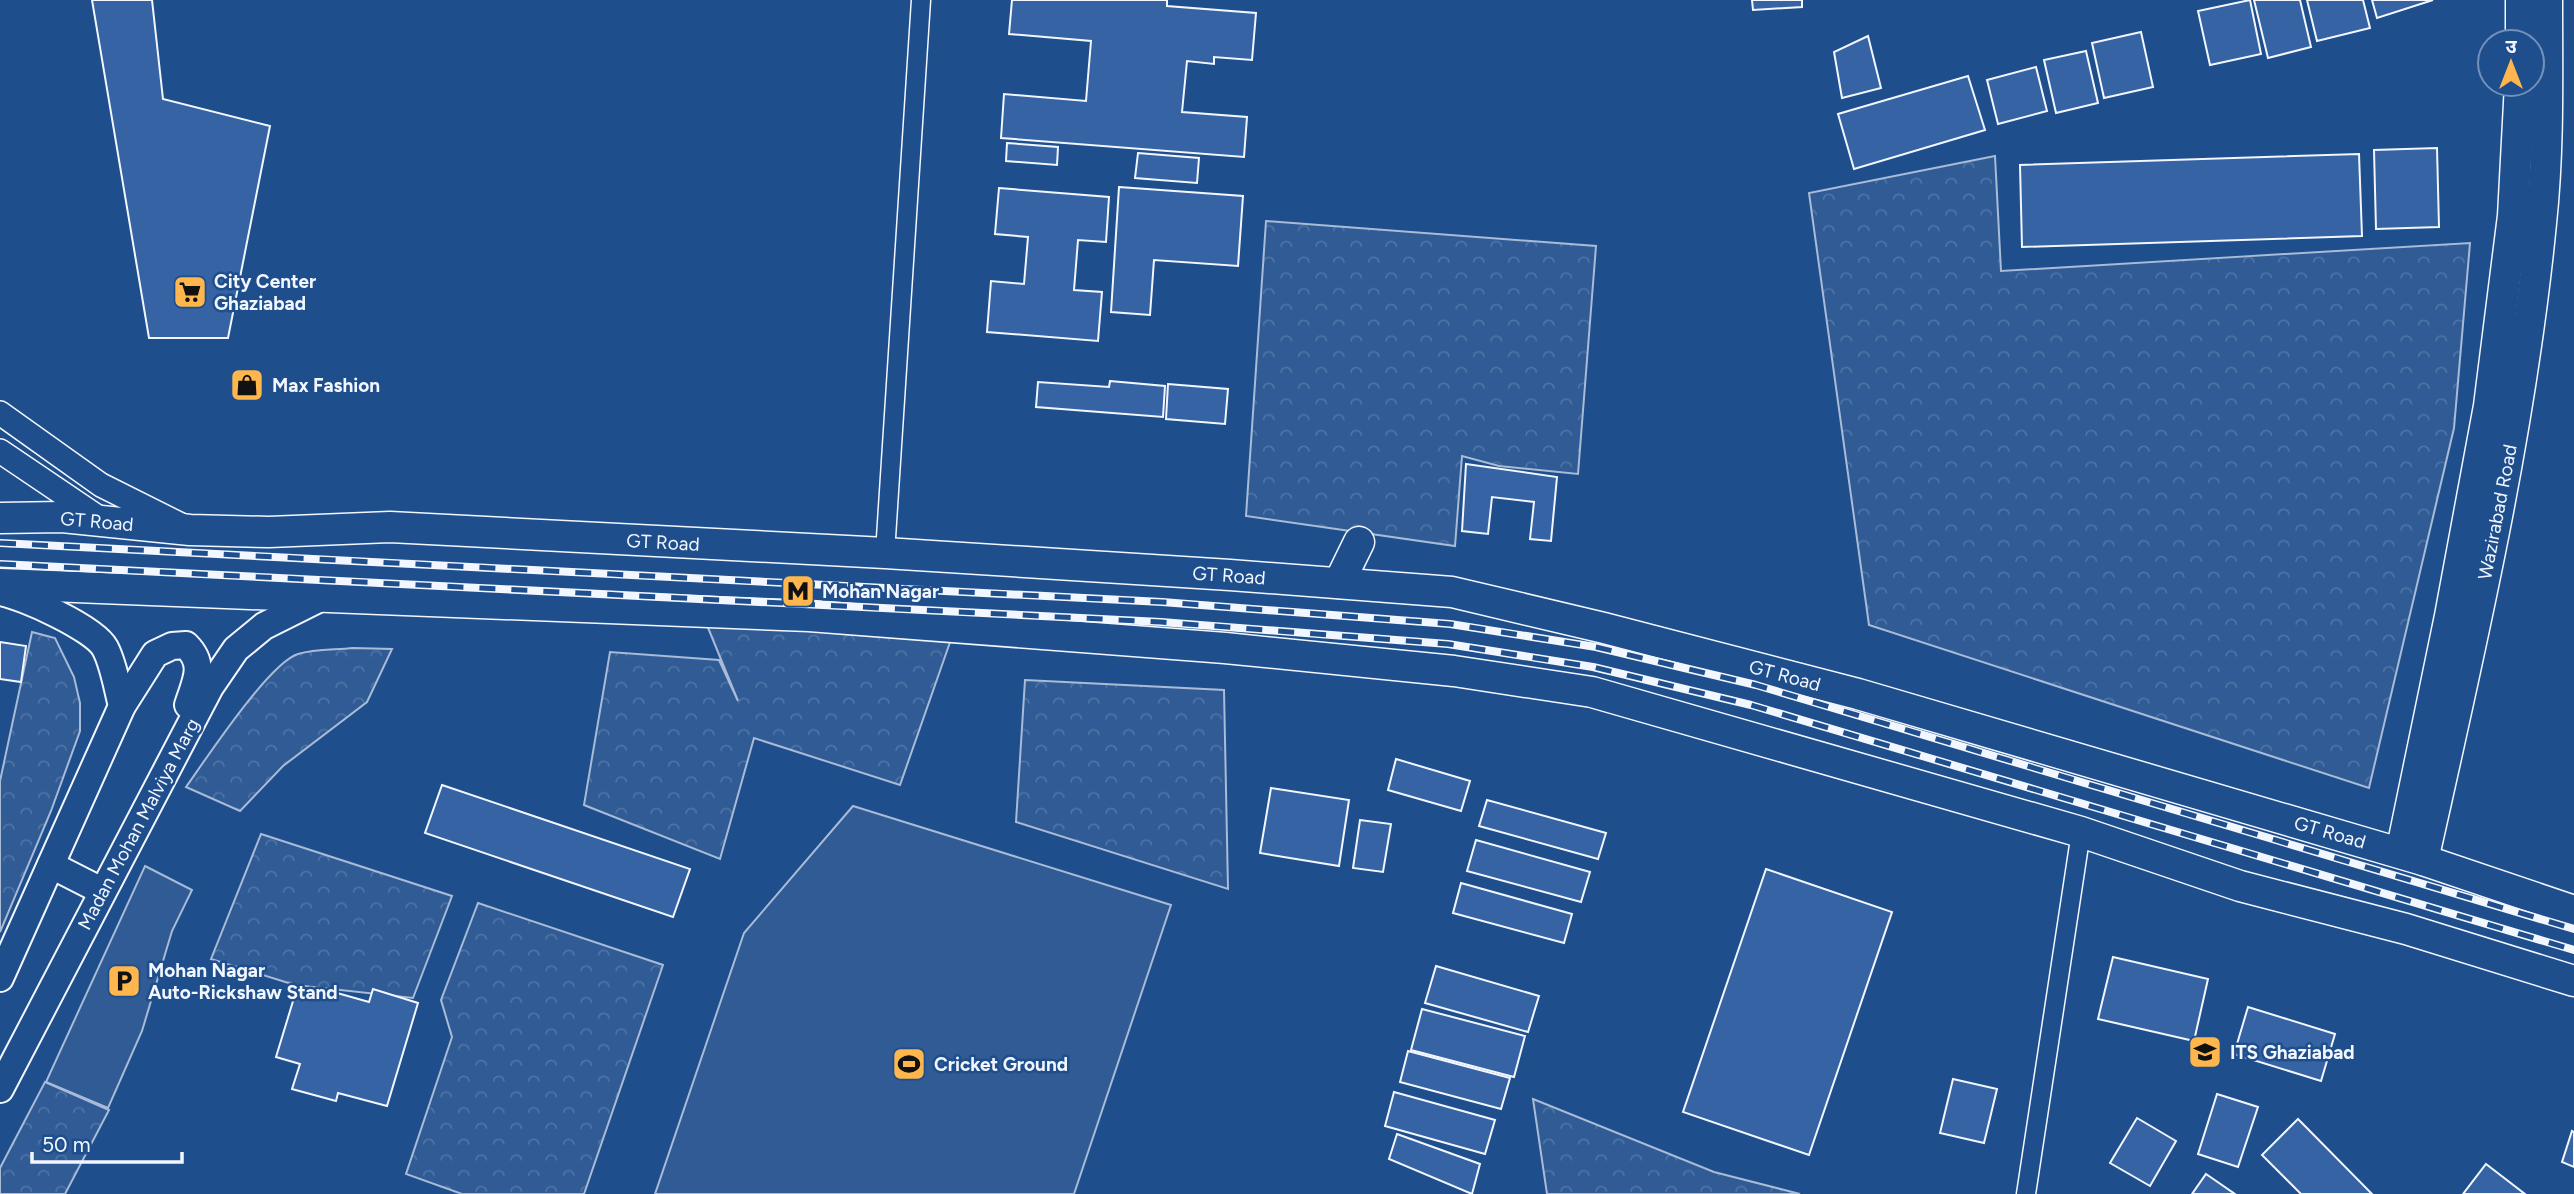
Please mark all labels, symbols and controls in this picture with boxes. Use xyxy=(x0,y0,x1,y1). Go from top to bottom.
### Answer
north arrow xyxy=(2476,28,2546,98)
text: उ xyxy=(2505,35,2517,58)
place label: City Center Ghaziabad xyxy=(214,270,316,315)
supermarket icon: City Center Ghaziabad xyxy=(171,273,209,311)
shop icon: Max Fashion xyxy=(228,366,266,404)
place label: Max Fashion xyxy=(272,374,380,397)
street label: Wazirabad Road xyxy=(2473,442,2522,582)
street label: GT Road xyxy=(59,507,134,536)
street label: GT Road xyxy=(626,529,700,556)
street label: GT Road xyxy=(1192,561,1266,590)
metro station icon: Mohan Nagar xyxy=(779,572,817,610)
place label: Mohan Nagar xyxy=(822,580,939,603)
street label: GT Road xyxy=(1746,655,1823,696)
street label: Madan Mohan Malviya Marg xyxy=(73,715,204,934)
street label: GT Road xyxy=(2291,811,2368,854)
place label: Mohan Nagar Auto-Rickshaw Stand xyxy=(148,959,338,1004)
parking icon: Mohan Nagar Auto-Rickshaw Stand xyxy=(105,962,143,1000)
school or university icon: ITS Ghaziabad xyxy=(2186,1033,2224,1071)
place label: ITS Ghaziabad xyxy=(2230,1041,2355,1064)
sports icon: Cricket Ground xyxy=(890,1045,928,1083)
place label: Cricket Ground xyxy=(934,1053,1068,1076)
scale bar xyxy=(32,1120,182,1164)
text: 50 m xyxy=(42,1132,91,1157)

